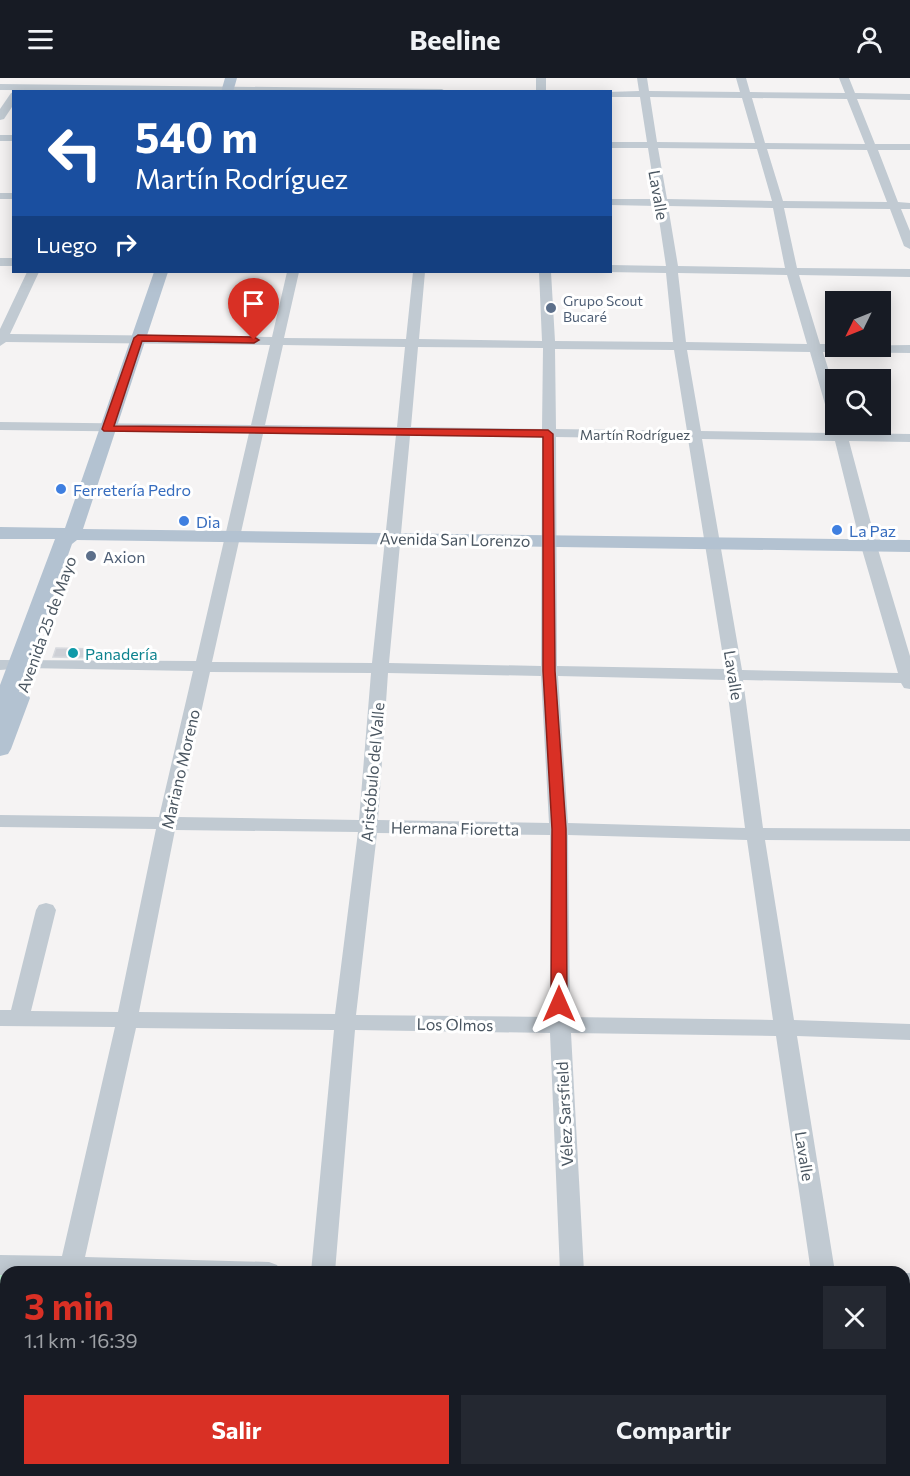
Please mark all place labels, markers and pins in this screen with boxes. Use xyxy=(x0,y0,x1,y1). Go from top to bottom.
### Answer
pin xyxy=(228,278,279,340)
place label: Grupo Scout Bucaré xyxy=(563,292,643,325)
marker: Grupo Scout Bucaré xyxy=(544,301,558,315)
place label: Ferretería Pedro xyxy=(73,480,191,499)
marker: Ferretería Pedro xyxy=(54,482,68,496)
place label: Dia xyxy=(196,512,220,531)
marker: Dia xyxy=(177,514,191,528)
place label: La Paz xyxy=(849,521,896,540)
marker: La Paz xyxy=(830,523,844,537)
place label: Axion xyxy=(103,547,145,566)
marker: Axion xyxy=(84,549,98,563)
place label: Panadería xyxy=(85,644,158,663)
marker: Panadería xyxy=(66,646,80,660)

